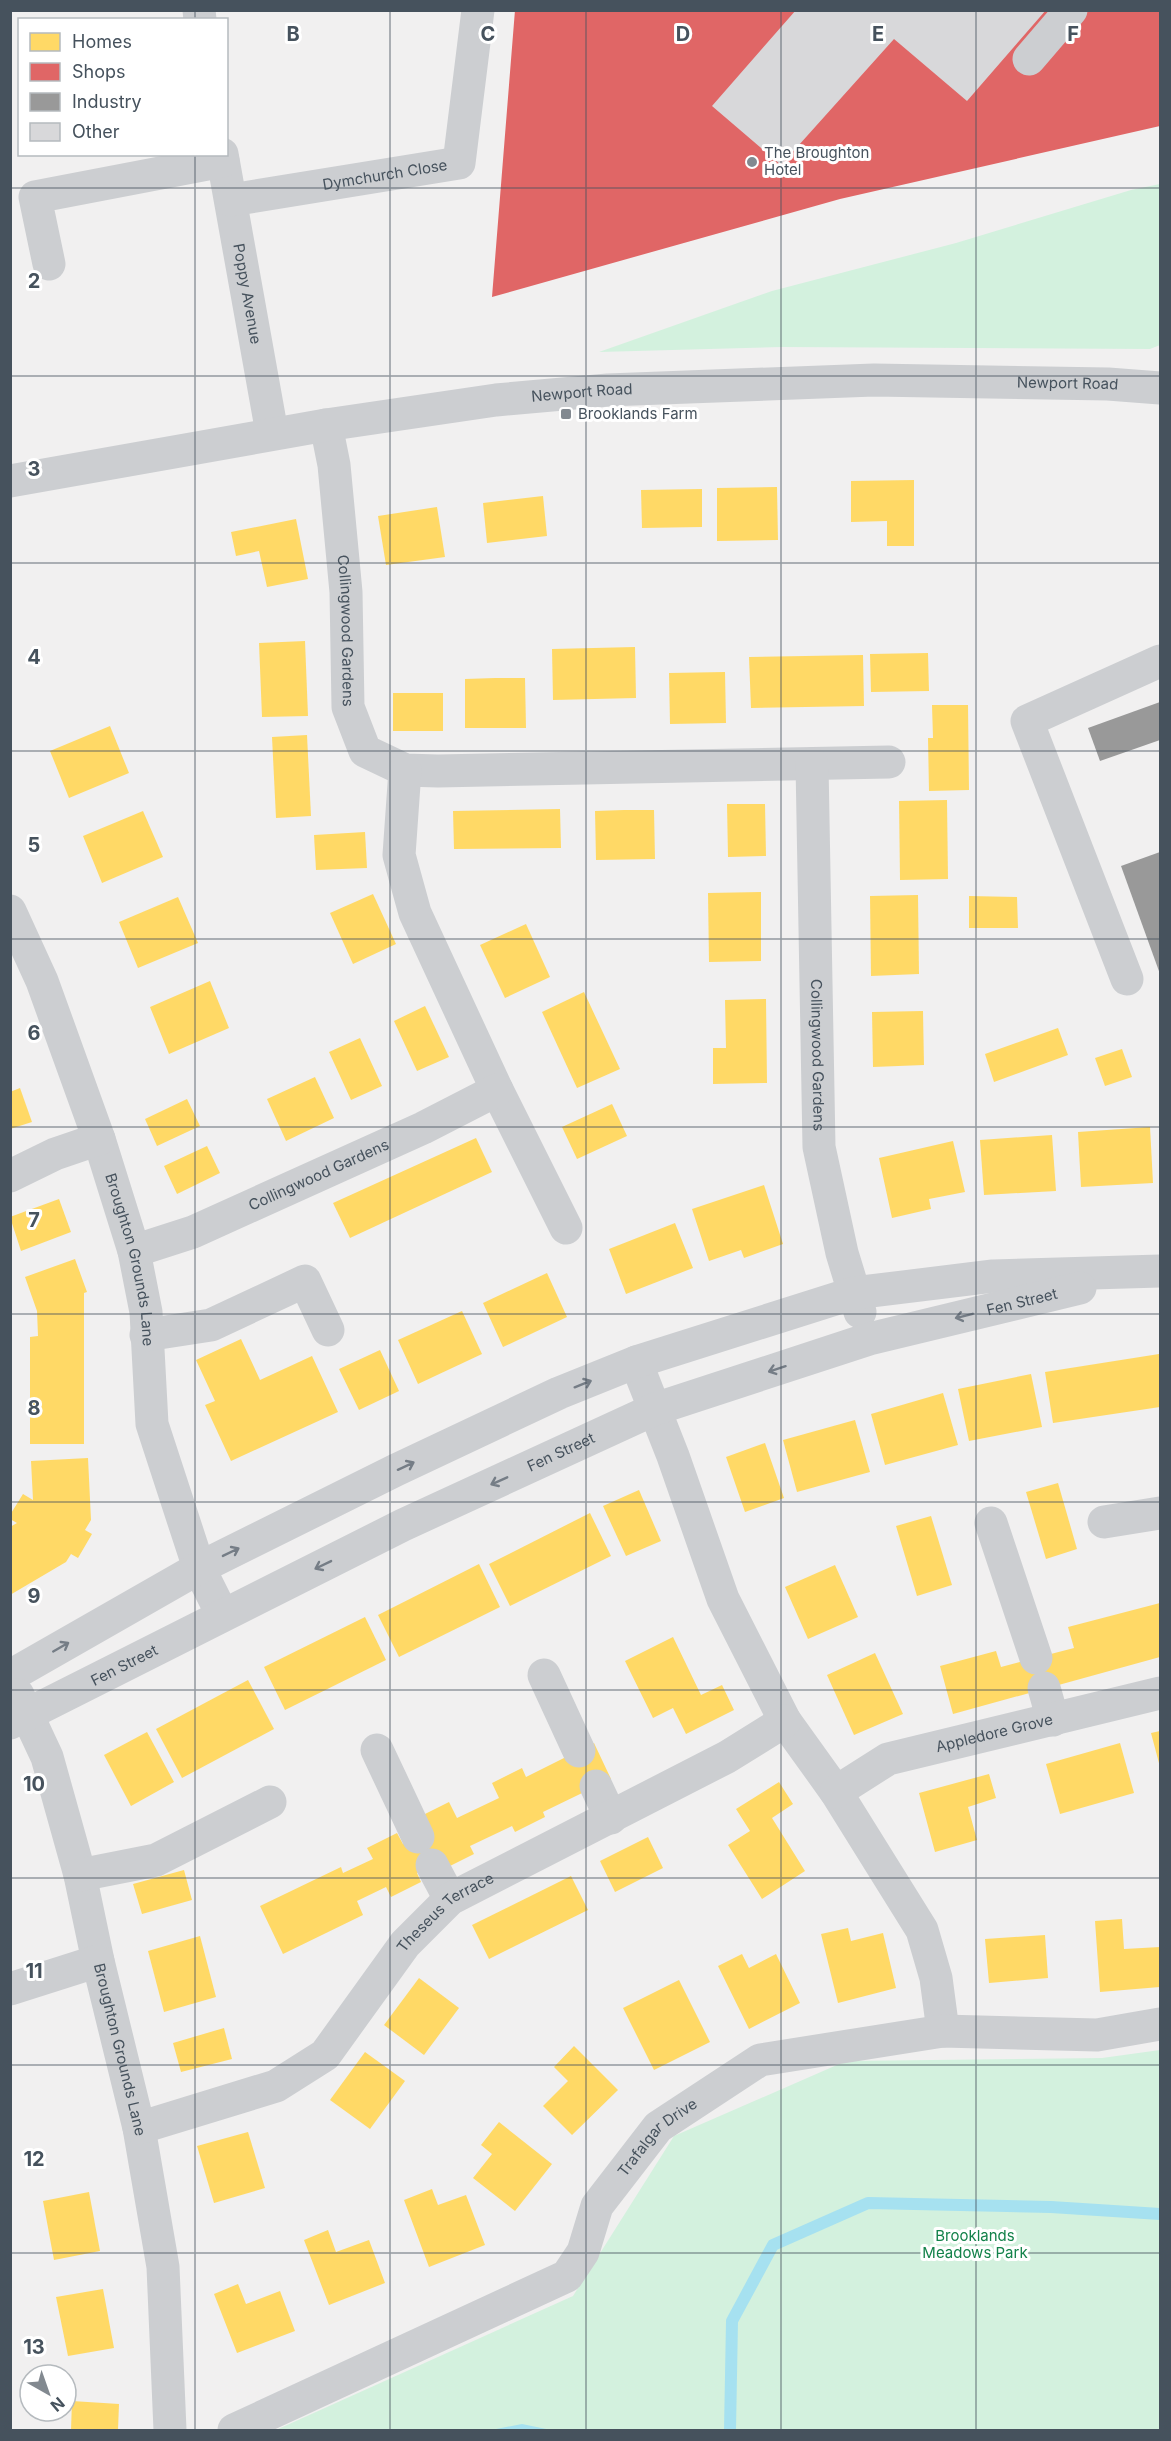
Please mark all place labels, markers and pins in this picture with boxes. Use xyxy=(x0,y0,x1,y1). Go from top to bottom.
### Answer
place label: The Broughton Hotel xyxy=(764,143,869,179)
marker: The Broughton Hotel xyxy=(745,155,759,169)
place label: Brooklands Farm xyxy=(578,404,698,423)
marker: Brooklands Farm xyxy=(559,407,573,421)

